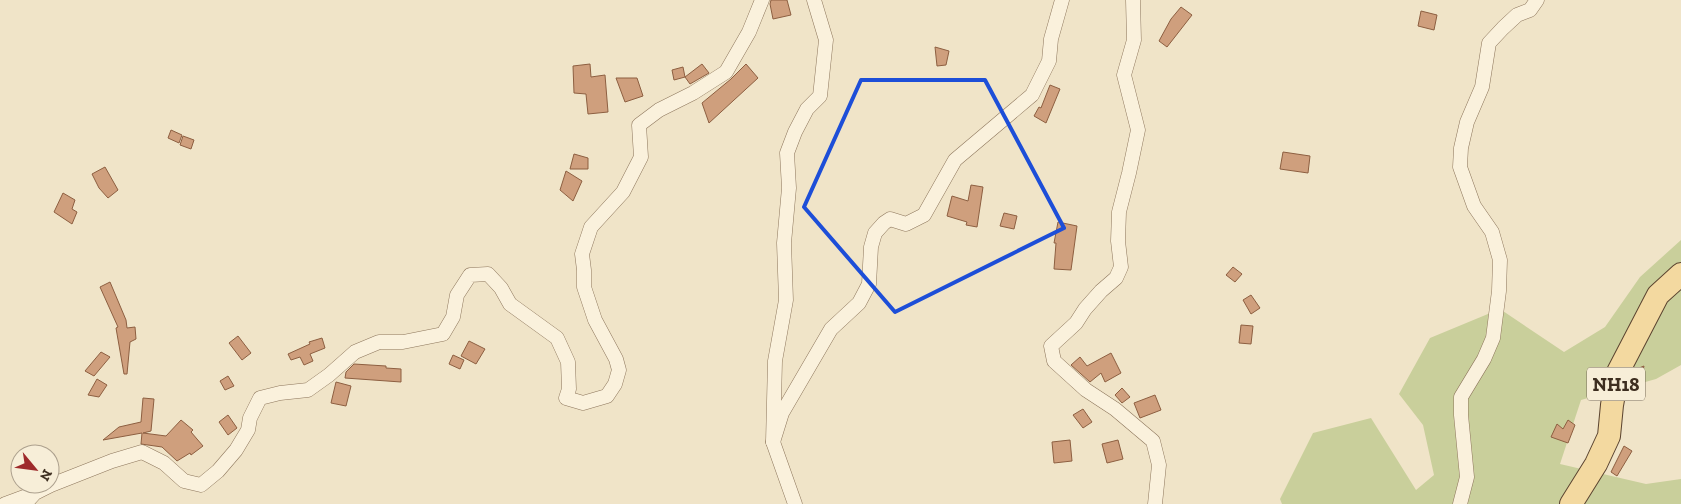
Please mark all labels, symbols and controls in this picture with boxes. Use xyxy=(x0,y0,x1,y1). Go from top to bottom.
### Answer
road number: NH18 xyxy=(1587,368,1645,400)
north arrow xyxy=(10,444,60,494)
text: N xyxy=(36,466,56,484)

